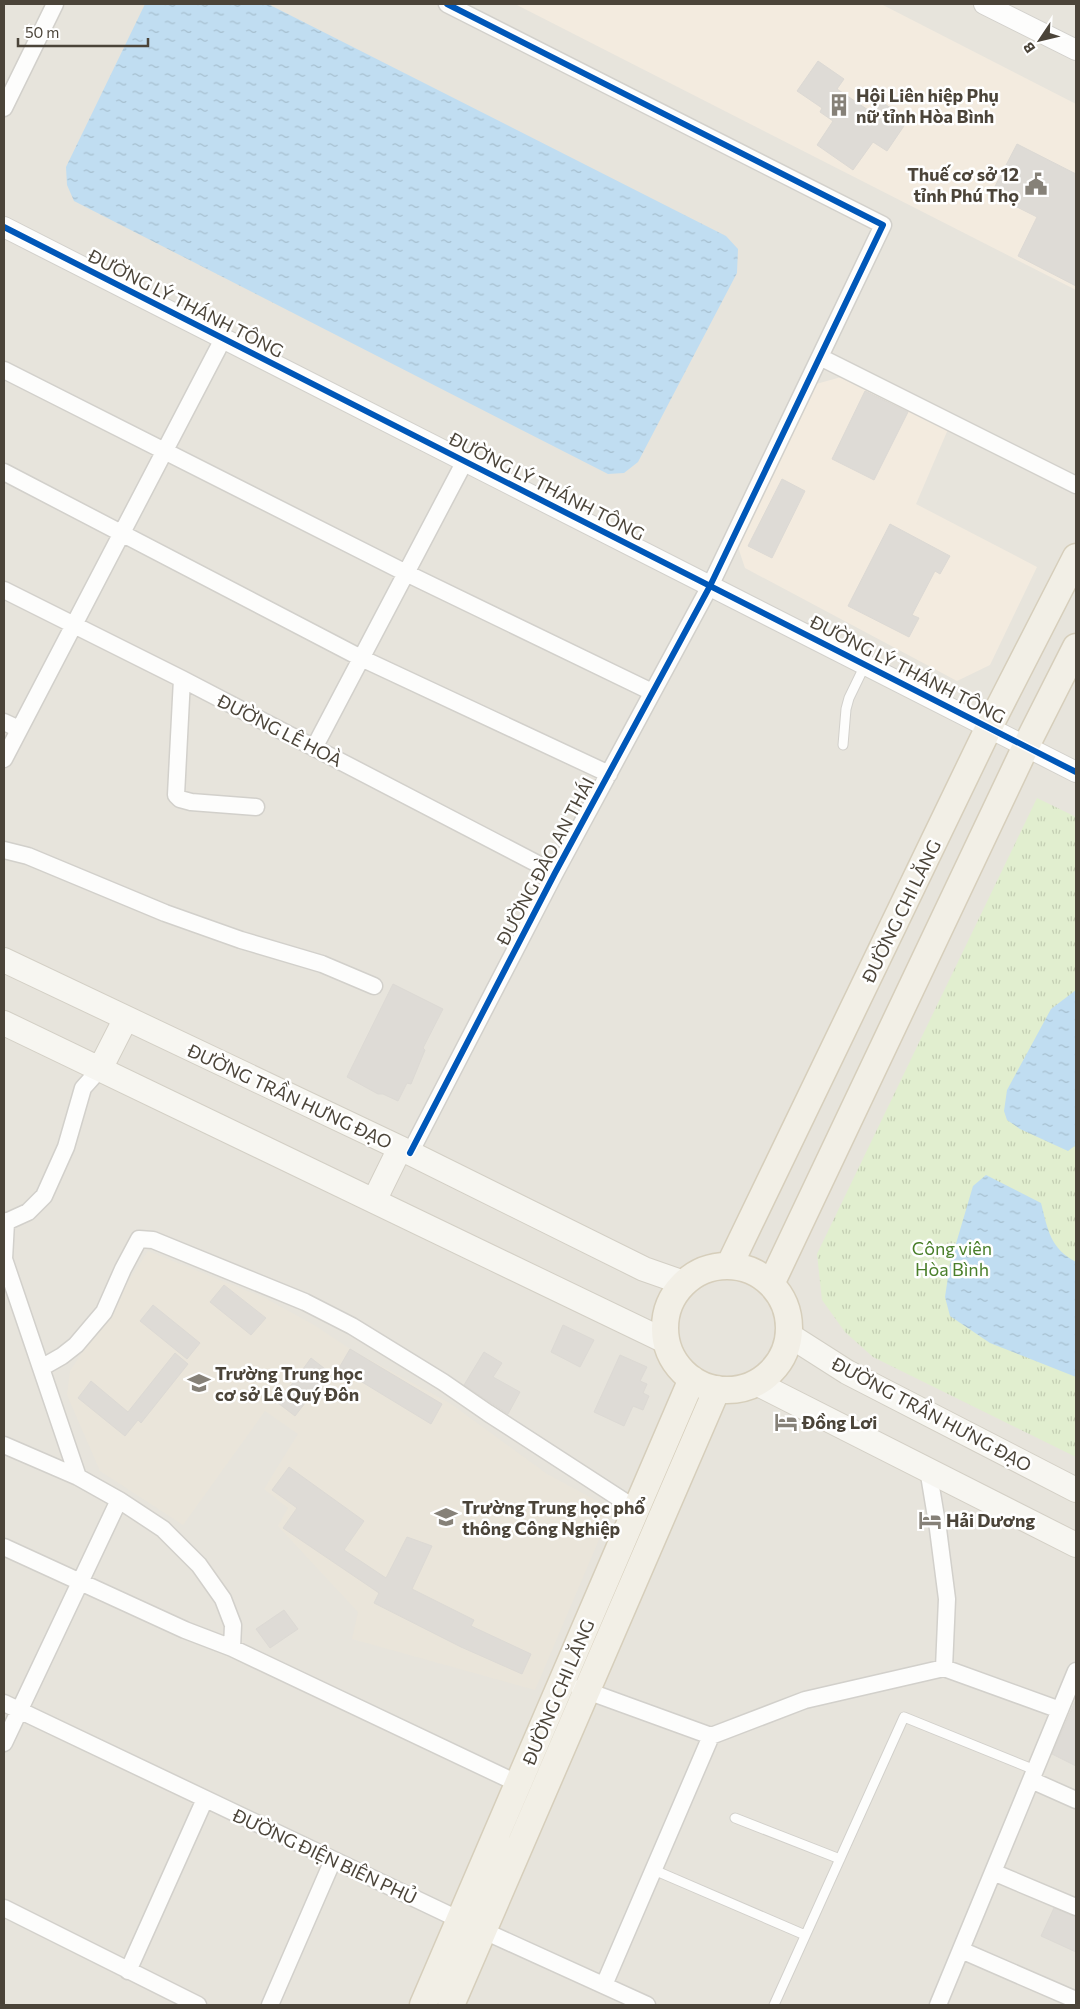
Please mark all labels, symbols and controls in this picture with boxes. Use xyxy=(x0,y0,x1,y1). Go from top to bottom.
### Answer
scale bar xyxy=(18,15,148,47)
north arrow xyxy=(1015,15,1065,65)
text: 50 m xyxy=(25,23,59,41)
text: B xyxy=(1019,39,1039,56)
place label: Hội Liên hiệp Phụ nữ tỉnh Hòa Bình xyxy=(856,84,999,127)
building icon: Hội Liên hiệp Phụ nữ tỉnh Hòa Bình xyxy=(826,92,852,118)
place label: Thuế cơ sở 12 tỉnh Phú Thọ xyxy=(907,163,1019,206)
public building icon: Thuế cơ sở 12 tỉnh Phú Thọ xyxy=(1023,171,1049,197)
street label: ĐƯỜNG LÝ THÁNH TÔNG xyxy=(84,244,287,362)
street label: ĐƯỜNG LÝ THÁNH TÔNG xyxy=(445,427,648,545)
street label: ĐƯỜNG LÝ THÁNH TÔNG xyxy=(806,610,1009,728)
street label: ĐƯỜNG LÊ HOÀ xyxy=(213,689,346,771)
street label: ĐƯỜNG ĐÀO AN THÁI xyxy=(491,773,599,950)
street label: ĐƯỜNG CHI LĂNG xyxy=(856,836,945,987)
street label: ĐƯỜNG TRẦN HƯNG ĐẠO xyxy=(183,1037,396,1153)
park label: Công viên Hòa Bình xyxy=(912,1237,992,1280)
street label: ĐƯỜNG TRẦN HƯNG ĐẠO xyxy=(828,1350,1036,1476)
place label: Trường Trung học cơ sở Lê Quý Đôn xyxy=(215,1362,363,1405)
school or university icon: Trường Trung học cơ sở Lê Quý Đôn xyxy=(186,1370,212,1396)
hotel icon: Đồng Lơi xyxy=(773,1409,799,1435)
place label: Đồng Lơi xyxy=(801,1411,877,1433)
place label: Trường Trung học phổ thông Công Nghiệp xyxy=(462,1496,646,1539)
school or university icon: Trường Trung học phổ thông Công Nghiệp xyxy=(433,1504,459,1530)
hotel icon: Hải Dương xyxy=(917,1507,943,1533)
place label: Hải Dương xyxy=(946,1509,1035,1531)
street label: ĐƯỜNG CHI LĂNG xyxy=(517,1616,599,1769)
street label: ĐƯỜNG ĐIỆN BIÊN PHỦ xyxy=(229,1803,421,1908)

